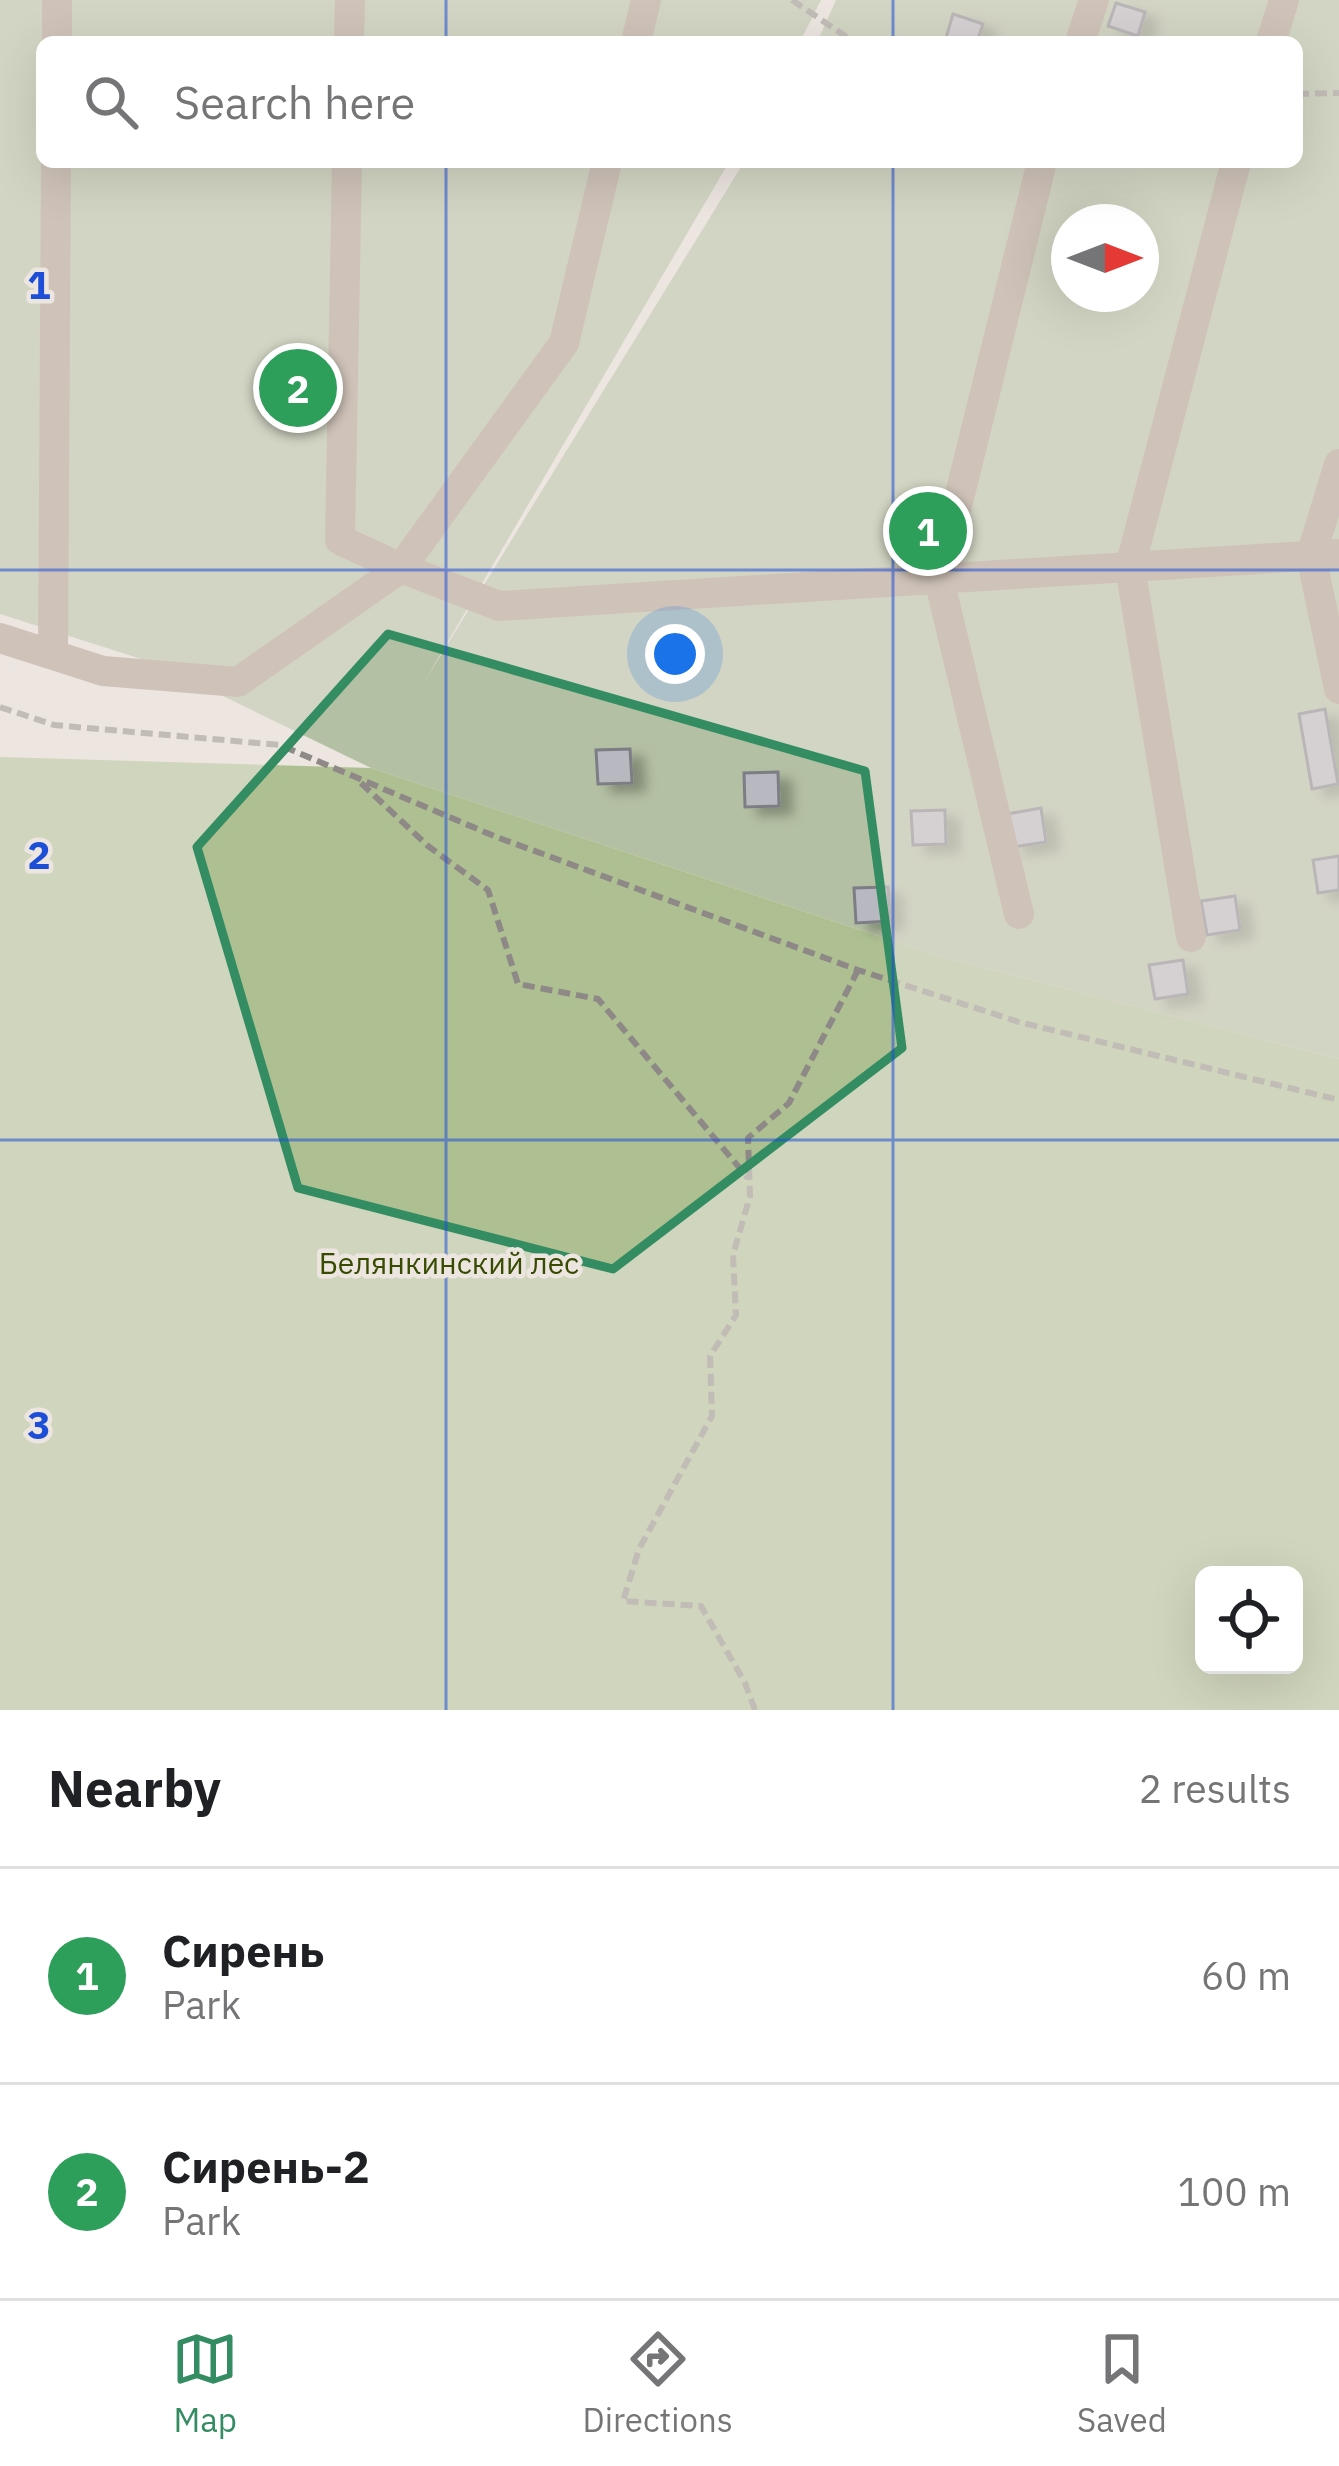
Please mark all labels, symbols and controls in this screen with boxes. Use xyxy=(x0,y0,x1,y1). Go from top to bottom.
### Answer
search box xyxy=(36,36,1303,168)
icon: search xyxy=(78,69,144,135)
text: Search here xyxy=(174,73,415,131)
north arrow xyxy=(1051,204,1159,312)
text: 1 xyxy=(27,259,51,310)
pin: 2 xyxy=(259,343,337,433)
pin: 1 xyxy=(889,486,967,576)
your location xyxy=(645,624,705,684)
text: 2 xyxy=(27,829,51,880)
park label: Белянкинский лес xyxy=(319,1243,579,1282)
text: 3 xyxy=(27,1399,51,1450)
map controls xyxy=(1195,1566,1303,1674)
button: locate xyxy=(1195,1566,1303,1674)
text: Nearby xyxy=(48,1755,221,1821)
text: 2 results xyxy=(1139,1763,1291,1814)
text: Сирень xyxy=(162,1921,324,1979)
text: 1 xyxy=(75,1950,99,2001)
text: 60 m xyxy=(1201,1950,1291,2001)
text: Park xyxy=(162,1979,241,2030)
text: Сирень-2 xyxy=(162,2137,370,2195)
text: 2 xyxy=(75,2166,99,2217)
text: 100 m xyxy=(1178,2166,1291,2217)
text: Park xyxy=(162,2195,241,2246)
tab: Map xyxy=(172,2326,238,2441)
tab: Directions xyxy=(583,2326,733,2441)
tab: Saved xyxy=(1077,2326,1167,2441)

